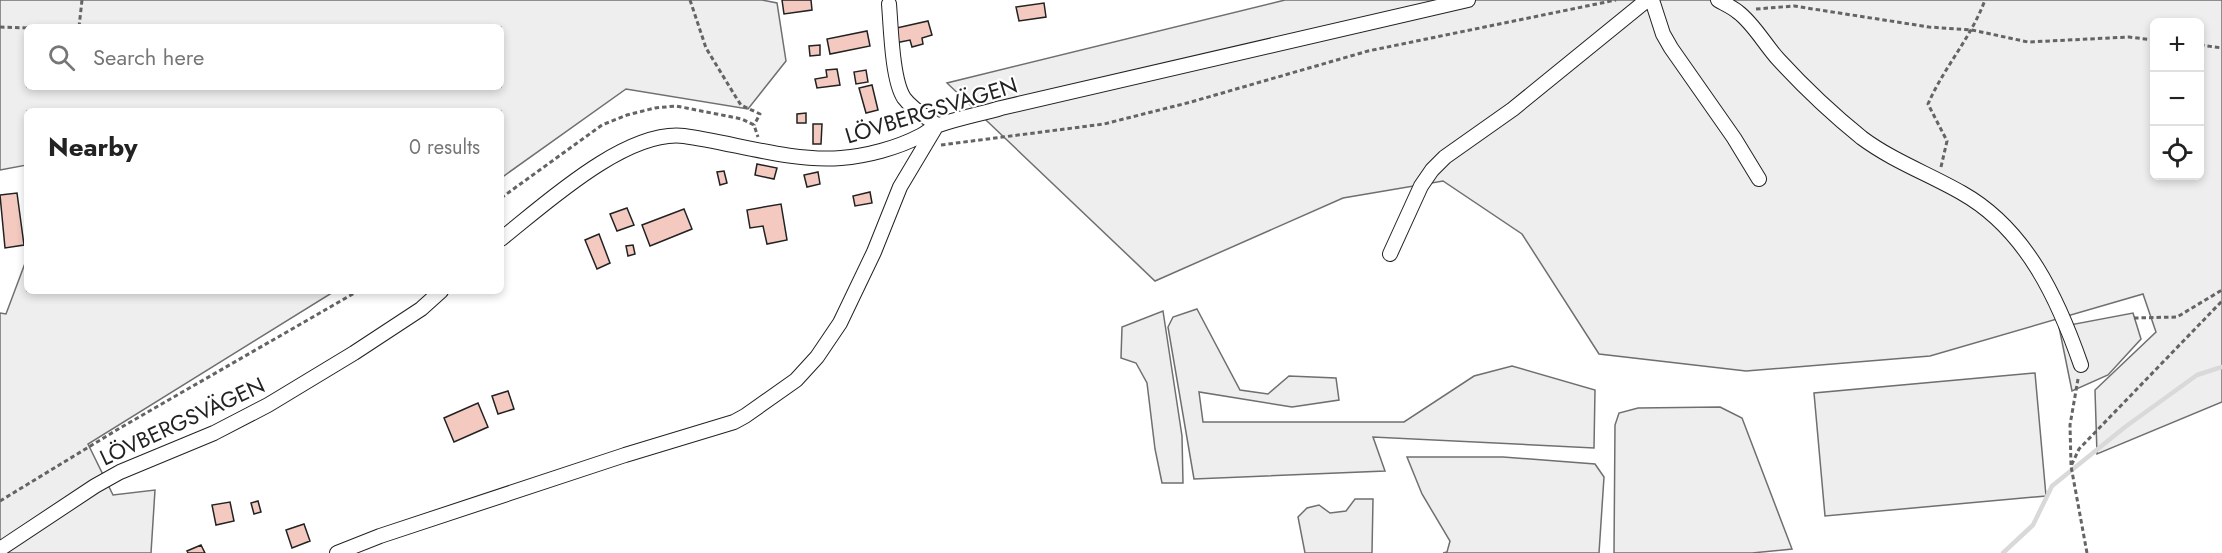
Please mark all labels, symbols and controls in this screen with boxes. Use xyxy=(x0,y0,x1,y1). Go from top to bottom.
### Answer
map controls xyxy=(2150,18,2204,180)
button: + xyxy=(2150,18,2204,72)
search box xyxy=(24,24,504,90)
icon: search xyxy=(45,41,78,74)
text: Search here xyxy=(93,41,204,73)
street label: LÖVBERGSVÄGEN xyxy=(841,69,1021,151)
button: − xyxy=(2150,72,2204,126)
button: locate xyxy=(2150,126,2204,180)
text: Nearby xyxy=(48,128,137,166)
text: 0 results xyxy=(409,133,480,162)
street label: LÖVBERGSVÄGEN xyxy=(94,369,270,473)

